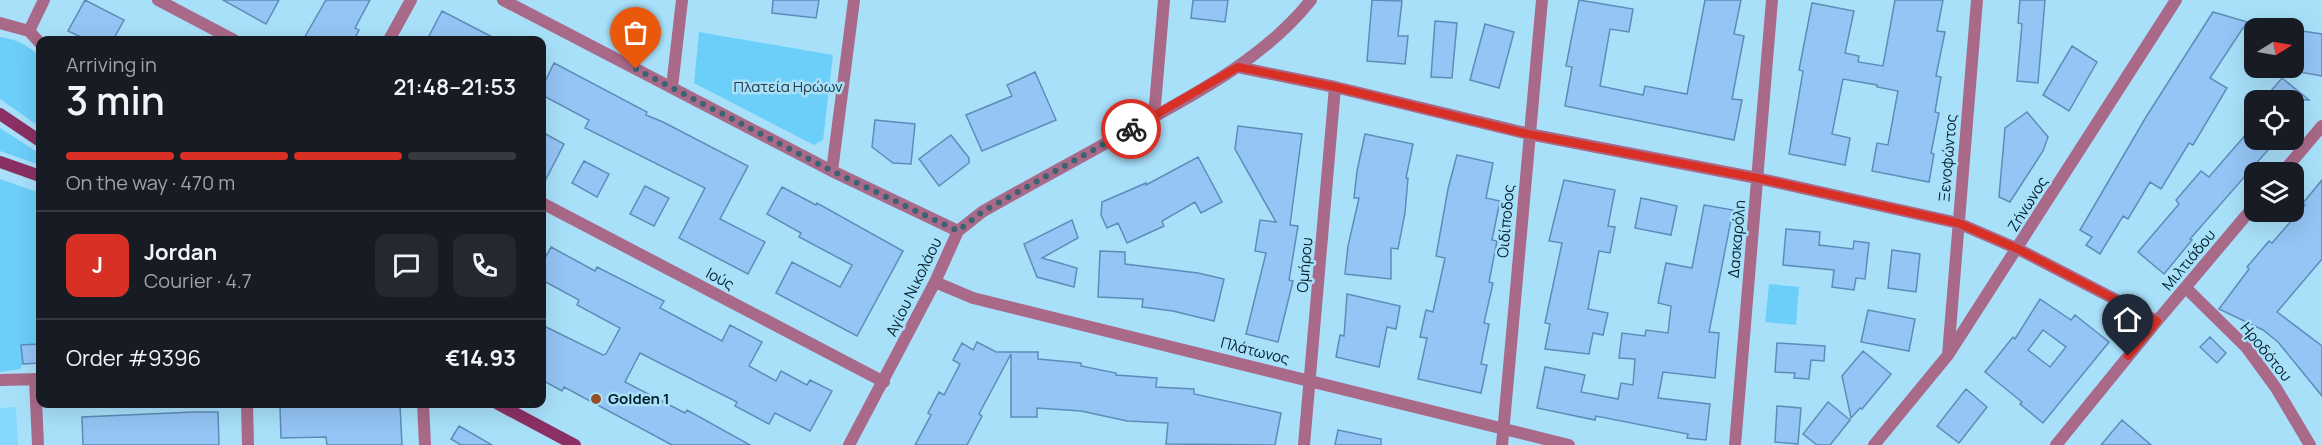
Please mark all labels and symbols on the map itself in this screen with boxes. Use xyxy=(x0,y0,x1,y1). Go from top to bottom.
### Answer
pin xyxy=(610,7,661,69)
north arrow xyxy=(2244,18,2304,78)
park label: Πλατεία Ηρώων xyxy=(733,76,843,97)
courier xyxy=(1101,99,1161,159)
street label: Ξενοφώντος xyxy=(1933,113,1962,203)
street label: Ζήνωνος xyxy=(2002,172,2053,235)
street label: Οιδίποδος xyxy=(1492,183,1519,259)
street label: Δασκαρόλη xyxy=(1723,199,1750,279)
street label: Μιλτιάδου xyxy=(2157,225,2220,295)
street label: Αγίου Νικολάου xyxy=(881,234,947,340)
street label: Ομήρου xyxy=(1292,236,1317,293)
street label: Ιούς xyxy=(702,262,738,295)
pin xyxy=(2102,294,2153,356)
street label: Ηροδότου xyxy=(2236,318,2297,386)
street label: Πλάτωνος xyxy=(1218,332,1292,369)
place label: Golden 1 xyxy=(608,388,669,409)
marker: Golden 1 xyxy=(589,392,603,406)

